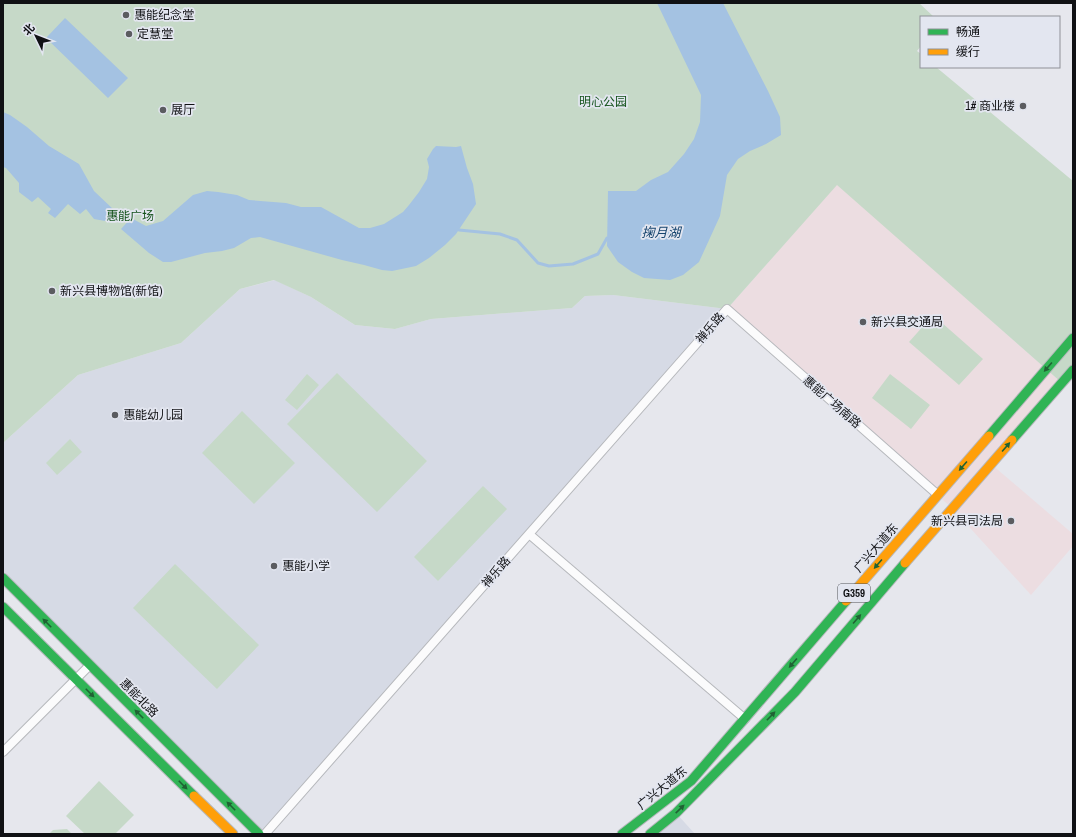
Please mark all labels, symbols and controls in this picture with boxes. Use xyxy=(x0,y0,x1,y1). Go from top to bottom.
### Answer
place label: 惠能纪念堂 xyxy=(134,7,194,23)
marker: 惠能纪念堂 xyxy=(121,10,131,20)
north arrow xyxy=(16,16,56,56)
legend xyxy=(920,16,1060,68)
text: 北 xyxy=(20,20,38,38)
text: 畅通 xyxy=(956,24,980,40)
place label: 定慧堂 xyxy=(137,26,173,42)
marker: 定慧堂 xyxy=(124,29,134,39)
text: 缓行 xyxy=(956,44,980,60)
park label: 明心公园 xyxy=(579,94,627,110)
place label: 1# 商业楼 xyxy=(965,98,1015,114)
marker: 1# 商业楼 xyxy=(1018,101,1028,111)
place label: 展厅 xyxy=(171,102,195,118)
marker: 展厅 xyxy=(158,105,168,115)
park label: 惠能广场 xyxy=(106,208,154,224)
water label: 掬月湖 xyxy=(641,224,682,241)
place label: 新兴县博物馆(新馆) xyxy=(60,283,163,299)
marker: 新兴县博物馆(新馆) xyxy=(47,286,57,296)
street label: 禅乐路 xyxy=(692,309,728,347)
place label: 新兴县交通局 xyxy=(871,314,943,330)
marker: 新兴县交通局 xyxy=(858,317,868,327)
one-way arrow xyxy=(1043,362,1052,373)
street label: 惠能广场南路 xyxy=(800,372,864,432)
place label: 惠能幼儿园 xyxy=(123,407,183,423)
marker: 惠能幼儿园 xyxy=(110,410,120,420)
one-way arrow xyxy=(1001,442,1010,451)
one-way arrow xyxy=(958,460,967,471)
place label: 新兴县司法局 xyxy=(931,513,1003,529)
marker: 新兴县司法局 xyxy=(1006,516,1016,526)
street label: 广兴大道东 xyxy=(850,520,902,576)
street label: 禅乐路 xyxy=(478,553,514,591)
place label: 惠能小学 xyxy=(282,558,330,574)
one-way arrow xyxy=(874,559,883,570)
marker: 惠能小学 xyxy=(269,561,279,571)
road number: G359 xyxy=(838,584,870,602)
one-way arrow xyxy=(852,614,861,624)
one-way arrow xyxy=(42,618,52,628)
one-way arrow xyxy=(789,658,798,668)
street label: 惠能北路 xyxy=(116,675,162,721)
one-way arrow xyxy=(85,688,95,698)
one-way arrow xyxy=(134,710,144,719)
one-way arrow xyxy=(766,711,776,721)
street label: 广兴大道东 xyxy=(634,763,690,813)
one-way arrow xyxy=(178,780,188,790)
one-way arrow xyxy=(226,801,236,811)
one-way arrow xyxy=(675,805,685,814)

